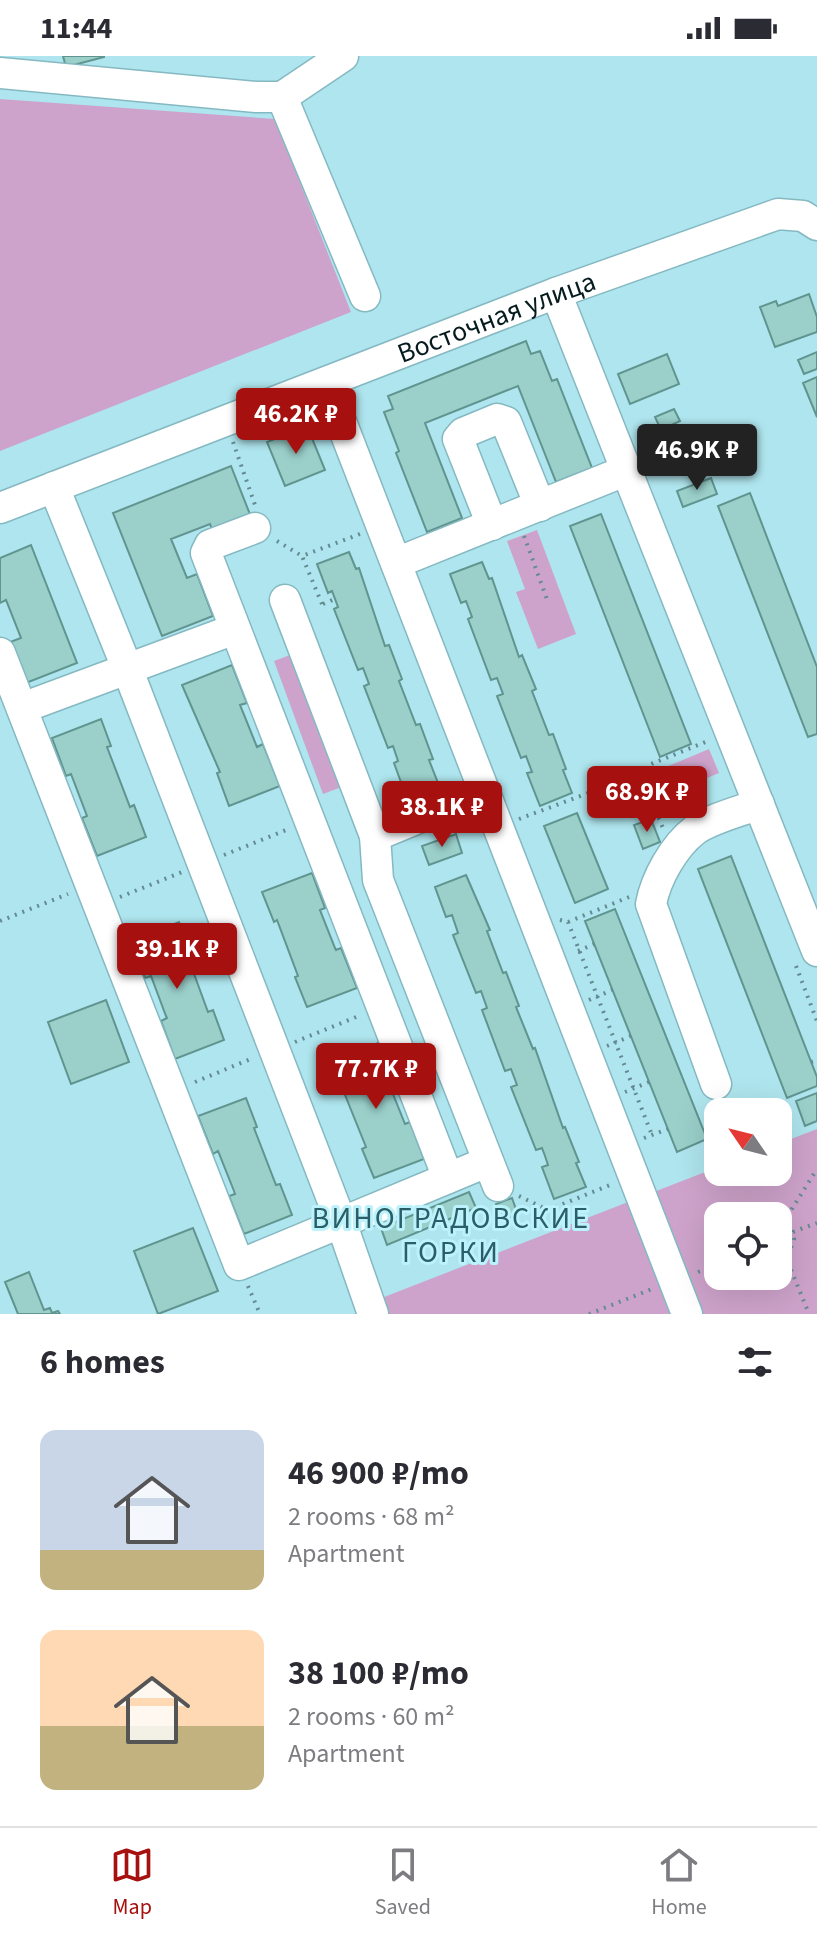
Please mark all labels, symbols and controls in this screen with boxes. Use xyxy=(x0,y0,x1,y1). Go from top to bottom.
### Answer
text: 11:44 xyxy=(40,7,112,50)
street label: Восточная улица xyxy=(392,261,601,373)
pin: 46.2K ₽ xyxy=(222,388,370,456)
text: 46.2K ₽ xyxy=(254,395,338,432)
pin: 46.9K ₽ xyxy=(623,424,771,492)
text: 46.9K ₽ xyxy=(655,431,739,468)
pin: 68.9K ₽ xyxy=(573,766,721,834)
text: 68.9K ₽ xyxy=(605,773,689,810)
pin: 38.1K ₽ xyxy=(368,781,516,849)
text: 38.1K ₽ xyxy=(400,788,484,825)
pin: 39.1K ₽ xyxy=(103,923,251,991)
text: 39.1K ₽ xyxy=(135,930,219,967)
pin: 77.7K ₽ xyxy=(302,1043,450,1111)
text: 77.7K ₽ xyxy=(334,1050,418,1087)
north arrow xyxy=(704,1098,792,1186)
map controls xyxy=(704,1098,792,1290)
district label: ВИНОГРАДОВСКИЕ ГОРКИ xyxy=(312,1197,590,1274)
button: locate xyxy=(704,1202,792,1290)
text: 6 homes xyxy=(40,1338,165,1387)
icon: filters xyxy=(733,1340,777,1384)
text: 46 900 ₽/mo xyxy=(288,1449,469,1498)
icon: home xyxy=(104,1462,200,1558)
text: 2 rooms · 68 m² xyxy=(288,1498,455,1535)
text: Apartment xyxy=(288,1535,405,1572)
text: 38 100 ₽/mo xyxy=(288,1649,469,1698)
icon: home xyxy=(104,1662,200,1758)
text: 2 rooms · 60 m² xyxy=(288,1698,455,1735)
text: Apartment xyxy=(288,1735,405,1772)
tab: Map xyxy=(110,1843,154,1923)
tab: Saved xyxy=(375,1843,431,1923)
tab: Home xyxy=(651,1843,707,1923)

